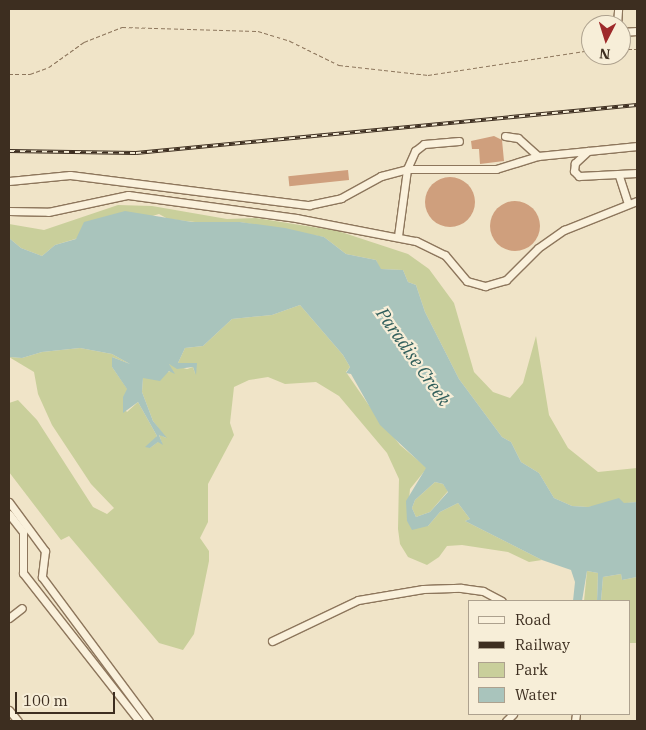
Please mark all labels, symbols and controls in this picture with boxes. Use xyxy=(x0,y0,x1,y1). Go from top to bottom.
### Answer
north arrow xyxy=(581,15,631,65)
text: N xyxy=(598,44,611,63)
water label: Paradise Creek xyxy=(371,304,455,410)
legend xyxy=(468,600,631,715)
text: Road xyxy=(515,610,551,629)
text: Railway xyxy=(515,635,570,654)
text: Park xyxy=(515,660,548,679)
scale bar xyxy=(18,682,118,714)
text: Water xyxy=(515,685,557,704)
text: 100 m xyxy=(23,691,68,710)

